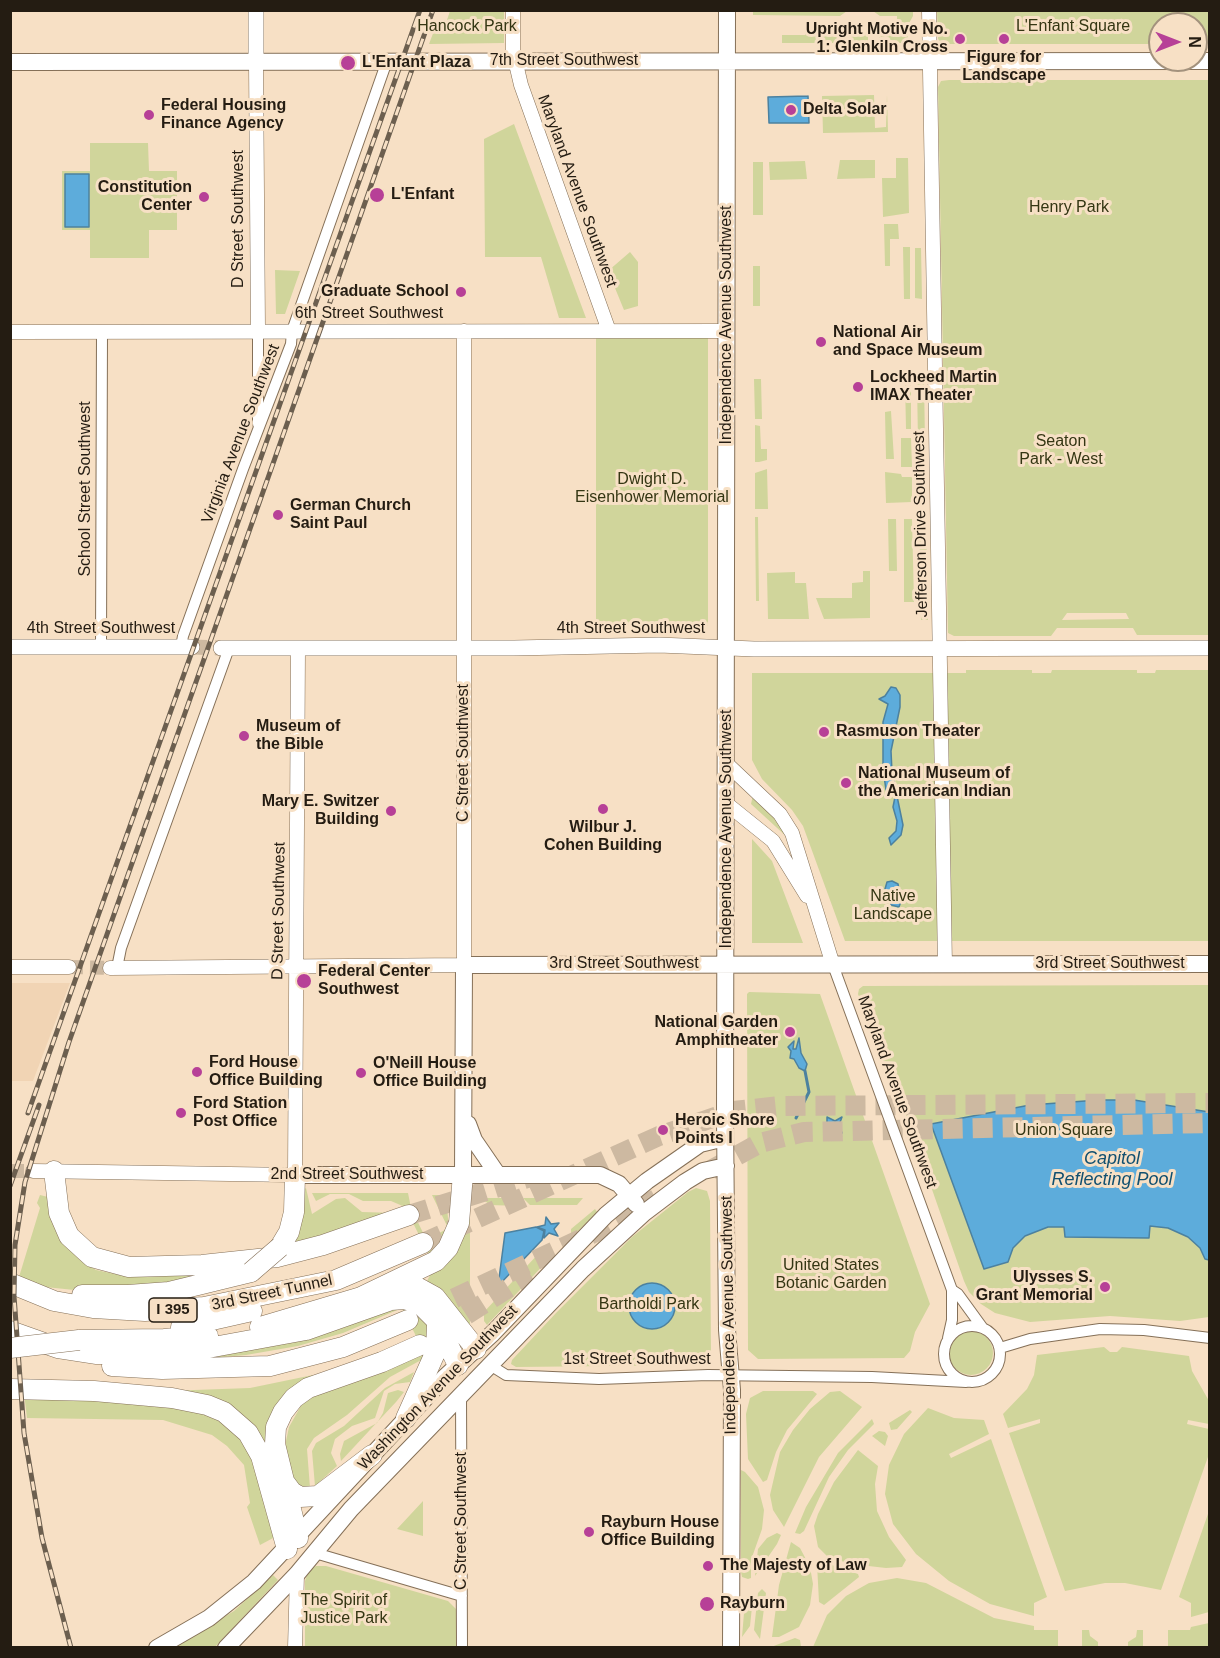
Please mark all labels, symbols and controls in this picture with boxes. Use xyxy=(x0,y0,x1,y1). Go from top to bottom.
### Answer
north arrow xyxy=(1148,12,1208,72)
park label: Hancock Park xyxy=(417,17,517,37)
park label: L'Enfant Square xyxy=(1016,17,1130,37)
place label: Upright Motive No. 1: Glenkiln Cross xyxy=(806,20,948,58)
marker: Upright Motive No. 1: Glenkiln Cross xyxy=(953,32,967,46)
marker: Figure for Landscape xyxy=(997,32,1011,46)
text: N xyxy=(1186,36,1203,48)
place label: Figure for Landscape xyxy=(962,48,1046,86)
street label: 7th Street Southwest xyxy=(490,51,638,71)
place label: L'Enfant Plaza xyxy=(362,53,471,73)
marker: L'Enfant Plaza xyxy=(339,54,357,72)
street label: Maryland Avenue Southwest xyxy=(533,92,621,290)
place label: Federal Housing Finance Agency xyxy=(161,96,286,134)
place label: Delta Solar xyxy=(803,100,887,120)
marker: Delta Solar xyxy=(784,103,798,117)
marker: Federal Housing Finance Agency xyxy=(142,108,156,122)
street label: D Street Southwest xyxy=(229,150,249,288)
place label: Constitution Center xyxy=(98,178,192,216)
place label: L'Enfant xyxy=(391,185,454,205)
marker: L'Enfant xyxy=(368,186,386,204)
marker: Constitution Center xyxy=(197,190,211,204)
park label: Henry Park xyxy=(1029,198,1109,218)
street label: Independence Avenue Southwest xyxy=(717,205,737,445)
place label: Graduate School xyxy=(321,282,449,302)
marker: Graduate School xyxy=(454,285,468,299)
street label: 6th Street Southwest xyxy=(295,304,443,324)
place label: National Air and Space Museum xyxy=(833,323,982,361)
marker: National Air and Space Museum xyxy=(814,335,828,349)
street label: Virginia Avenue Southwest xyxy=(198,342,284,526)
place label: Lockheed Martin IMAX Theater xyxy=(870,368,997,406)
marker: Lockheed Martin IMAX Theater xyxy=(851,380,865,394)
street label: School Street Southwest xyxy=(76,401,96,577)
street label: Jefferson Drive Southwest xyxy=(910,431,932,617)
park label: Seaton Park - West xyxy=(1019,432,1103,470)
park label: Dwight D. Eisenhower Memorial xyxy=(575,470,729,508)
place label: German Church Saint Paul xyxy=(290,496,411,534)
marker: German Church Saint Paul xyxy=(271,508,285,522)
street label: 4th Street Southwest xyxy=(27,619,175,639)
street label: 4th Street Southwest xyxy=(557,619,705,639)
street label: C Street Southwest xyxy=(454,684,474,822)
street label: Independence Avenue Southwest xyxy=(717,709,737,949)
place label: Museum of the Bible xyxy=(256,717,340,755)
place label: Rasmuson Theater xyxy=(836,722,980,742)
marker: Rasmuson Theater xyxy=(817,725,831,739)
marker: Museum of the Bible xyxy=(237,729,251,743)
place label: National Museum of the American Indian xyxy=(858,764,1011,802)
marker: National Museum of the American Indian xyxy=(839,776,853,790)
place label: Mary E. Switzer Building xyxy=(262,792,379,830)
marker: Wilbur J. Cohen Building xyxy=(596,802,610,816)
marker: Mary E. Switzer Building xyxy=(384,804,398,818)
place label: Wilbur J. Cohen Building xyxy=(544,818,662,856)
street label: D Street Southwest xyxy=(268,842,290,980)
park label: Native Landscape xyxy=(854,887,932,925)
street label: 3rd Street Southwest xyxy=(549,954,699,974)
street label: 3rd Street Southwest xyxy=(1035,954,1185,974)
place label: Federal Center Southwest xyxy=(318,962,430,1000)
marker: Federal Center Southwest xyxy=(295,972,313,990)
street label: Maryland Avenue Southwest xyxy=(853,993,941,1191)
place label: National Garden Amphitheater xyxy=(654,1013,778,1051)
marker: National Garden Amphitheater xyxy=(783,1025,797,1039)
place label: Ford House Office Building xyxy=(209,1053,323,1091)
place label: O'Neill House Office Building xyxy=(373,1054,487,1092)
marker: Ford House Office Building xyxy=(190,1065,204,1079)
marker: O'Neill House Office Building xyxy=(354,1066,368,1080)
place label: Ford Station Post Office xyxy=(193,1094,287,1132)
marker: Ford Station Post Office xyxy=(174,1106,188,1120)
place label: Heroic Shore Points I xyxy=(675,1111,775,1149)
park label: Union Square xyxy=(1015,1121,1113,1141)
marker: Heroic Shore Points I xyxy=(656,1123,670,1137)
water label: Capitol Reflecting Pool xyxy=(1051,1148,1173,1190)
street label: 2nd Street Southwest xyxy=(271,1165,423,1185)
street label: Independence Avenue Southwest xyxy=(717,1195,741,1435)
park label: United States Botanic Garden xyxy=(775,1256,887,1294)
place label: Ulysses S. Grant Memorial xyxy=(976,1268,1093,1306)
street label: 3rd Street Tunnel xyxy=(210,1271,334,1315)
marker: Ulysses S. Grant Memorial xyxy=(1098,1280,1112,1294)
park label: Bartholdi Park xyxy=(599,1295,699,1315)
road number: I 395 xyxy=(149,1298,197,1322)
street label: Washington Avenue Southwest xyxy=(354,1302,522,1474)
street label: 1st Street Southwest xyxy=(563,1350,711,1370)
street label: C Street Southwest xyxy=(452,1452,472,1590)
place label: Rayburn House Office Building xyxy=(601,1513,719,1551)
marker: Rayburn House Office Building xyxy=(582,1525,596,1539)
place label: The Majesty of Law xyxy=(720,1556,867,1576)
marker: The Majesty of Law xyxy=(701,1559,715,1573)
park label: The Spirit of Justice Park xyxy=(300,1591,388,1629)
place label: Rayburn xyxy=(720,1594,785,1614)
marker: Rayburn xyxy=(698,1595,716,1613)

